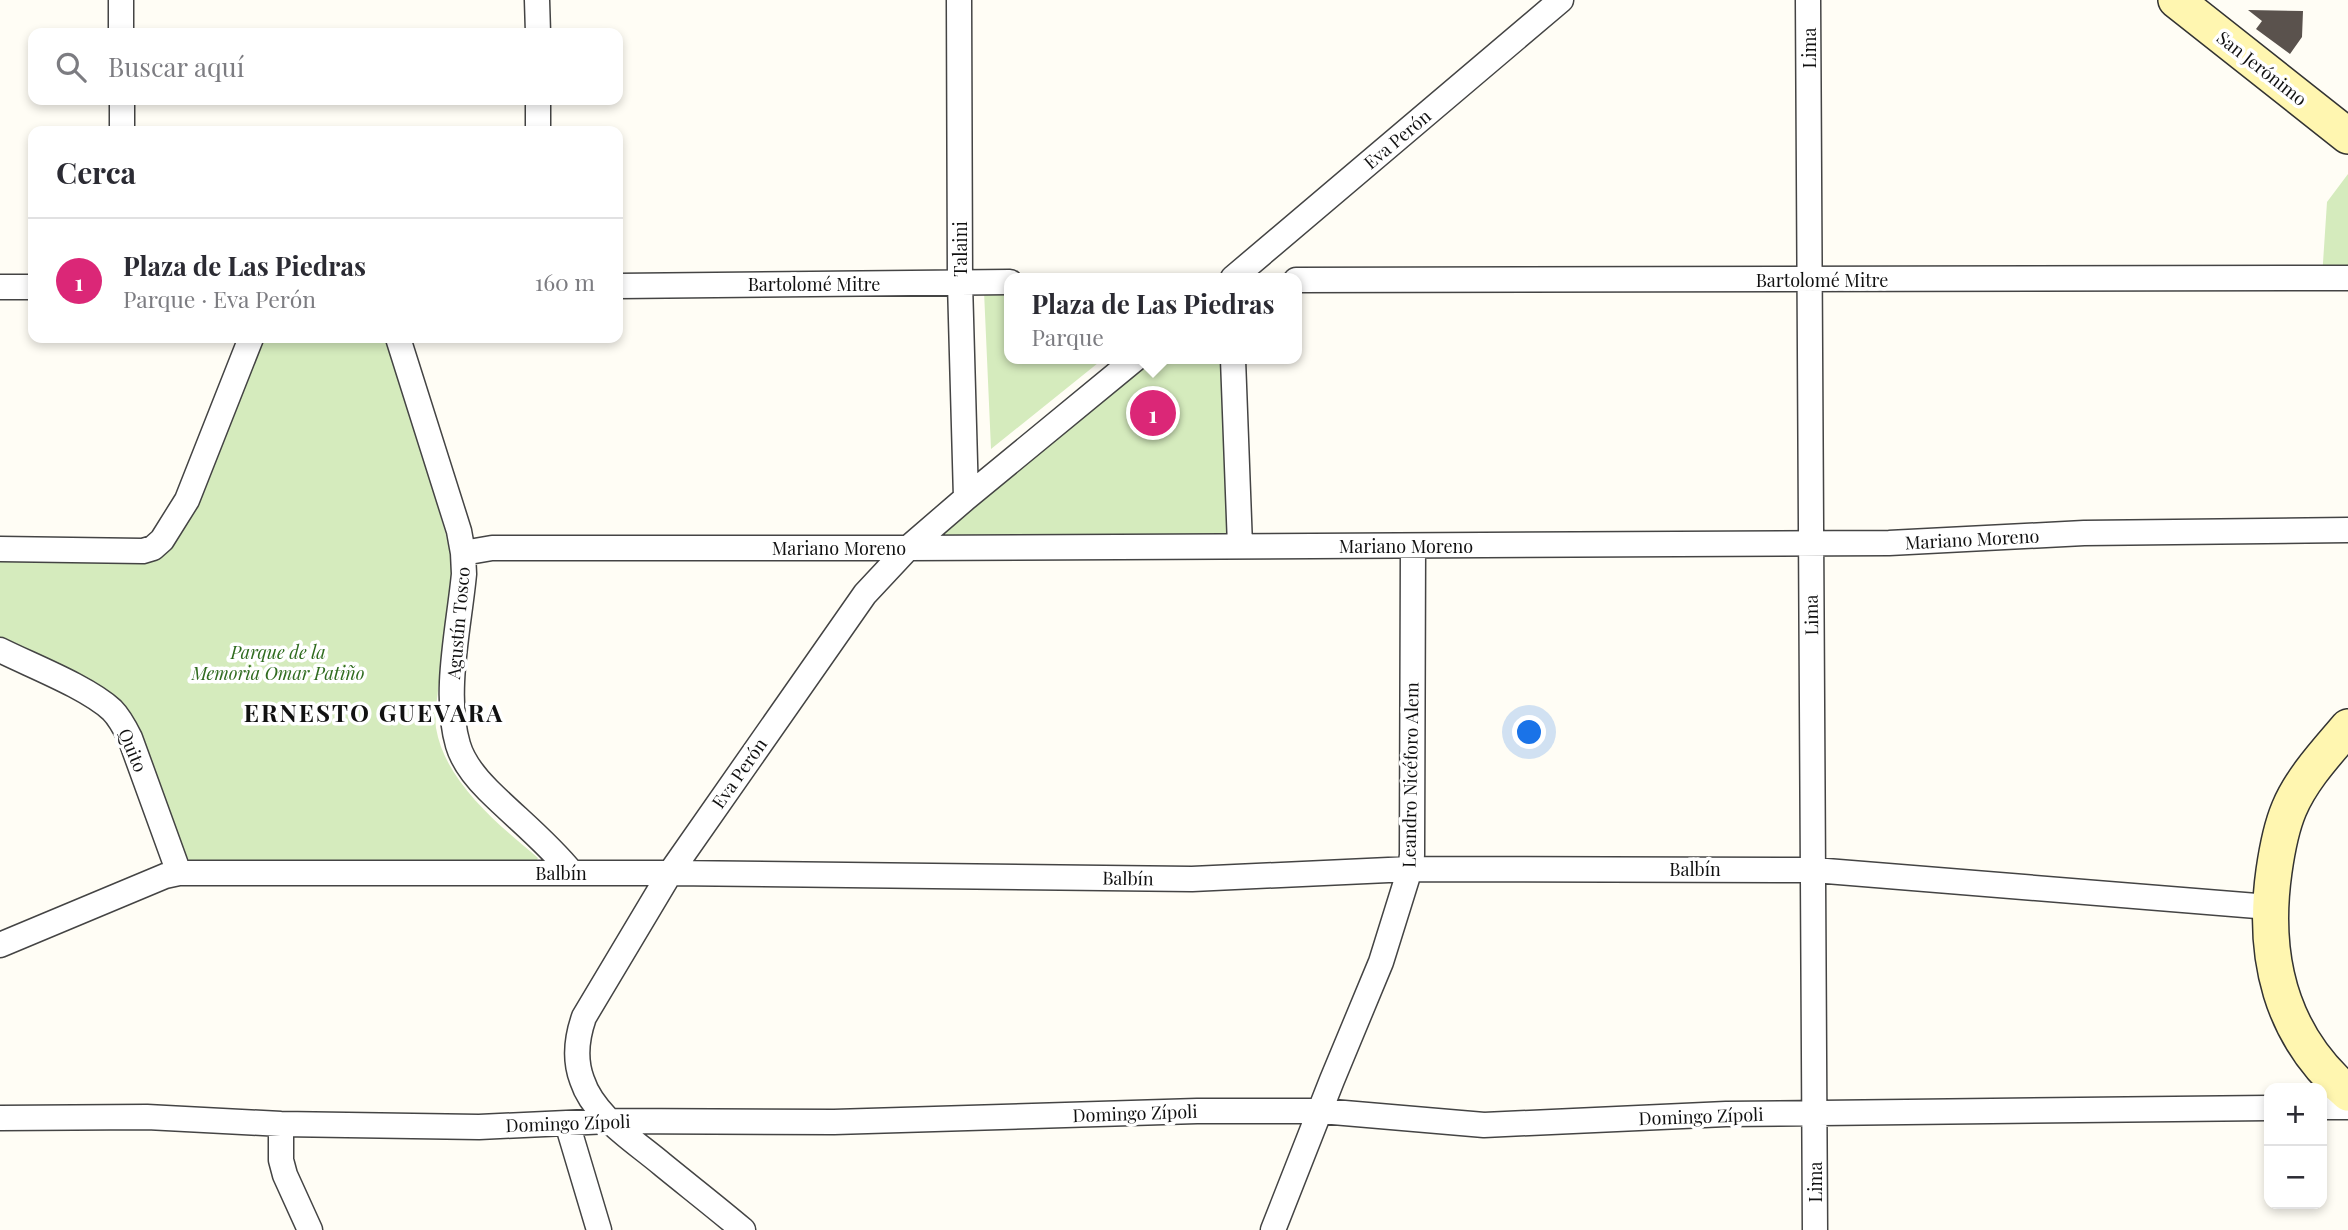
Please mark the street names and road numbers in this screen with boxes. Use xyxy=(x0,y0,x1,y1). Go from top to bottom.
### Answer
street label: San Jerónimo xyxy=(2212,25,2312,111)
street label: Lima xyxy=(1797,28,1821,68)
street label: Eva Perón xyxy=(1358,104,1436,174)
street label: Talaini xyxy=(948,221,972,277)
street label: Bartolomé Mitre xyxy=(1756,268,1888,292)
street label: Bartolomé Mitre xyxy=(748,272,880,296)
street label: Mariano Moreno xyxy=(1904,523,2040,555)
street label: Mariano Moreno xyxy=(1339,534,1473,558)
street label: Mariano Moreno xyxy=(772,536,906,560)
street label: Agustín Tosco xyxy=(441,566,475,681)
street label: Lima xyxy=(1799,594,1823,636)
street label: Leandro Nicéforo Alem xyxy=(1396,682,1424,868)
street label: Quito xyxy=(113,724,153,776)
street label: Eva Perón xyxy=(706,733,772,813)
street label: Balbín xyxy=(1669,857,1721,881)
street label: Balbín xyxy=(535,861,587,885)
street label: Balbín xyxy=(1102,866,1154,890)
street label: Domingo Zípoli xyxy=(1072,1099,1198,1127)
street label: Domingo Zípoli xyxy=(1638,1102,1764,1130)
street label: Domingo Zípoli xyxy=(505,1109,631,1137)
street label: Lima xyxy=(1803,1162,1827,1202)

